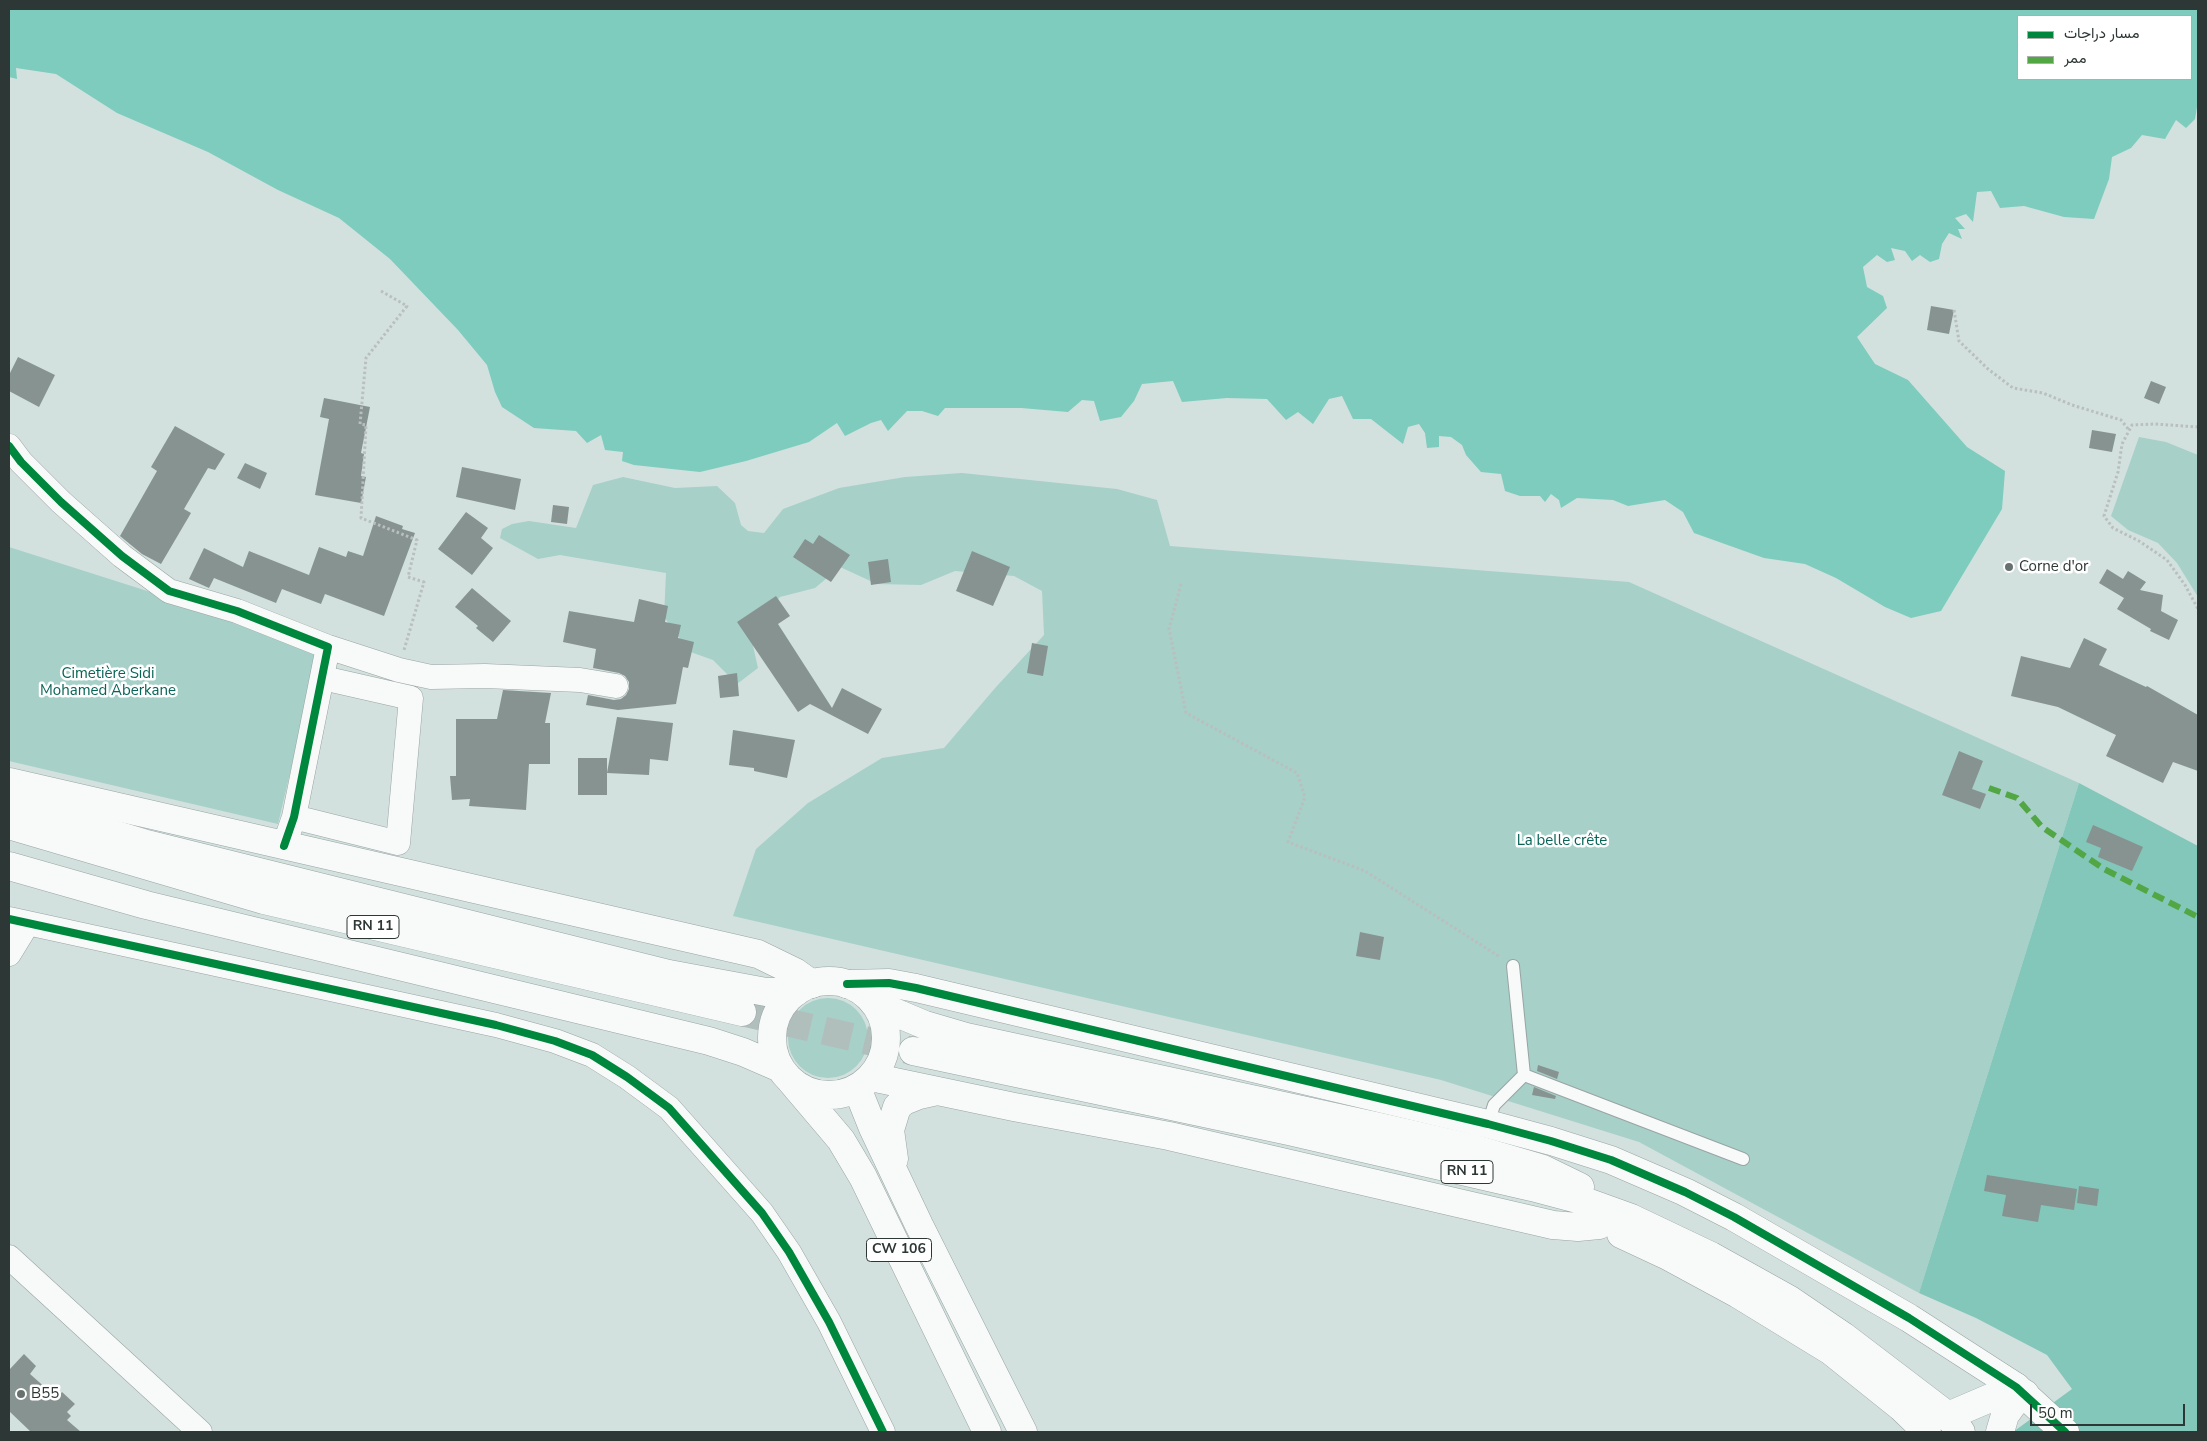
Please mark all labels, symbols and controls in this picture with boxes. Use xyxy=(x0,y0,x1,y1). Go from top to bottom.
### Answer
legend xyxy=(2017,15,2192,80)
text: مسار دراجات xyxy=(2064,23,2139,43)
text: ممر xyxy=(2064,48,2086,68)
place label: Corne d'or xyxy=(2019,558,2088,576)
marker: Corne d'or xyxy=(2003,561,2015,573)
park label: Cimetière Sidi Mohamed Aberkane xyxy=(40,665,176,700)
park label: La belle crête xyxy=(1517,832,1607,850)
road number: RN 11 xyxy=(347,916,399,939)
road number: RN 11 xyxy=(1441,1160,1493,1184)
road number: CW 106 xyxy=(866,1238,932,1262)
place label: B55 xyxy=(31,1385,59,1403)
marker: B55 xyxy=(15,1388,27,1400)
scale bar xyxy=(2032,1394,2187,1426)
text: 50 m xyxy=(2038,1403,2073,1423)

